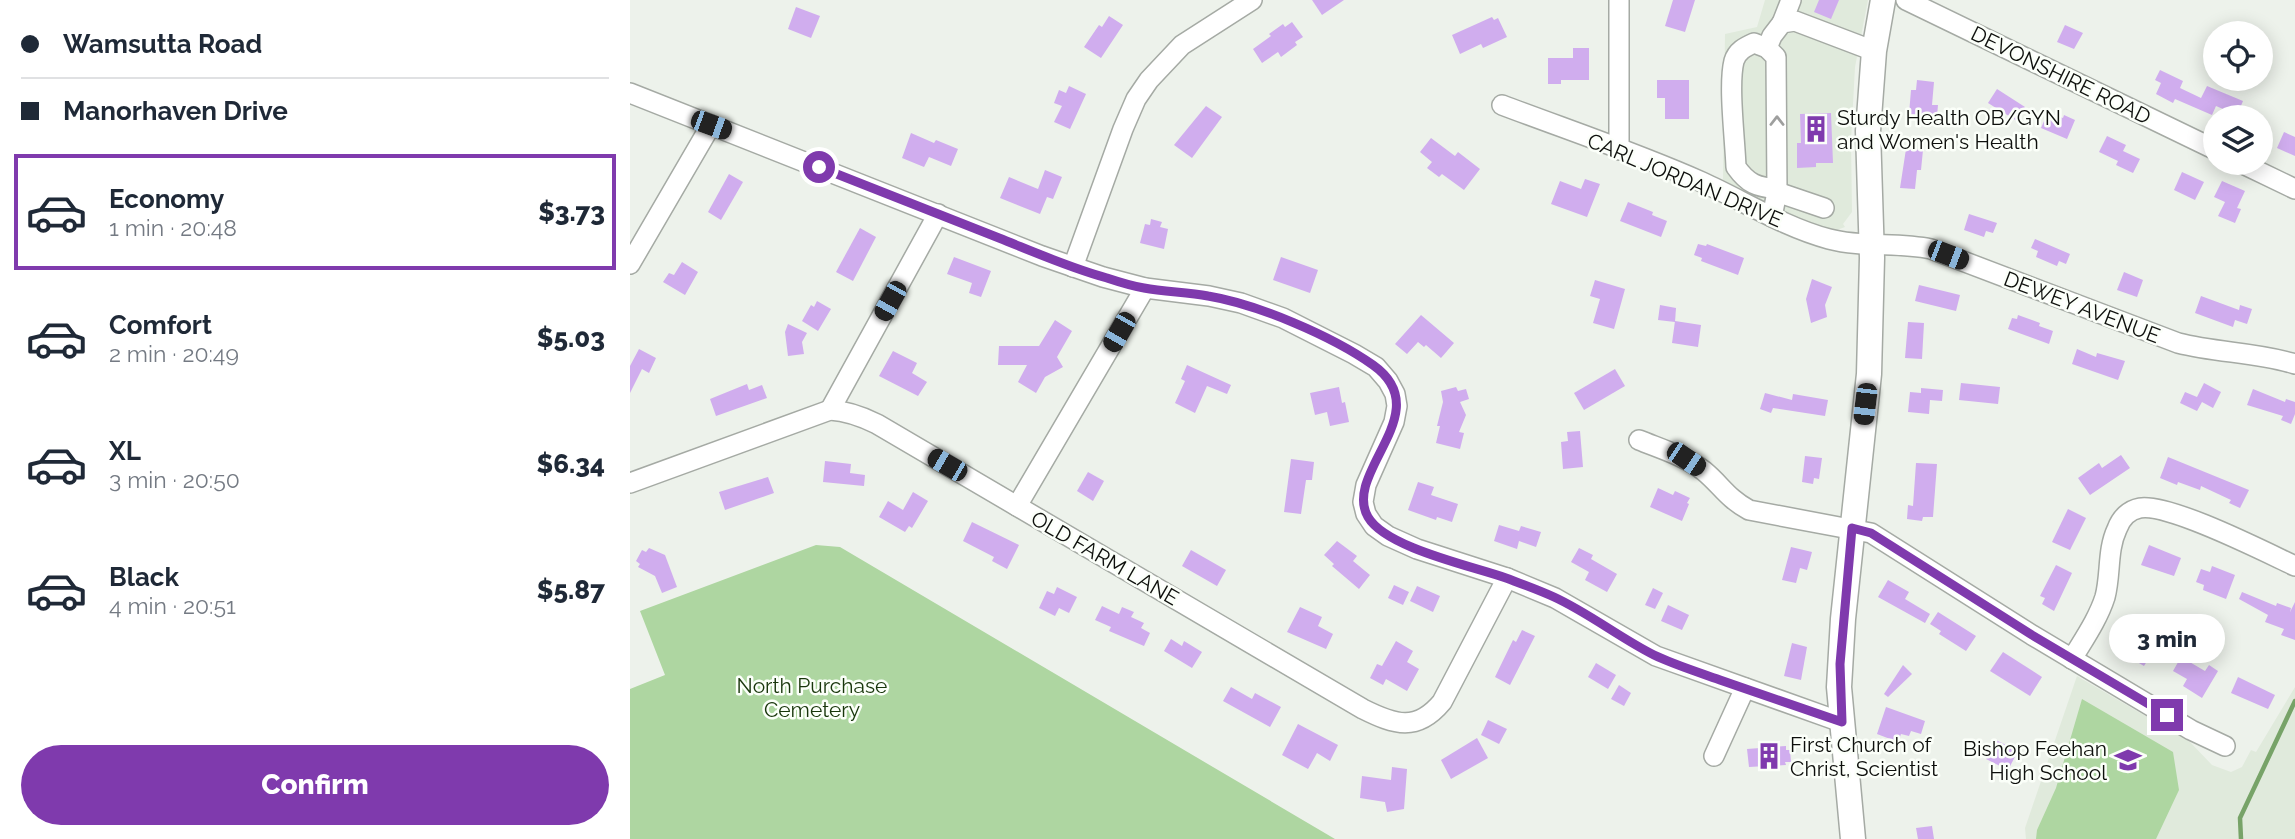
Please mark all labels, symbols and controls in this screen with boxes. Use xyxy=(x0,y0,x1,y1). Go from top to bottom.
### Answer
street label: DEVONSHIRE ROAD xyxy=(1967,21,2155,129)
map controls xyxy=(2203,21,2273,175)
button: locate xyxy=(2203,21,2273,91)
text: Wamsutta Road xyxy=(63,29,262,59)
text: Manorhaven Drive xyxy=(63,96,288,126)
place label: Sturdy Health OB/GYN and Women's Health xyxy=(1837,105,2061,154)
button: layers xyxy=(2203,105,2273,175)
car xyxy=(688,108,735,142)
building icon: Sturdy Health OB/GYN and Women's Health xyxy=(1801,114,1831,144)
one-way arrow xyxy=(1769,115,1785,126)
street label: CARL JORDAN DRIVE xyxy=(1584,128,1786,232)
route start xyxy=(803,151,835,183)
icon: car xyxy=(25,181,88,244)
text: Economy xyxy=(109,184,224,214)
text: $3.73 xyxy=(538,197,605,227)
text: 1 min · 20:48 xyxy=(109,214,237,241)
car xyxy=(1925,238,1972,272)
street label: DEWEY AVENUE xyxy=(2000,266,2164,348)
car xyxy=(871,278,910,324)
icon: car xyxy=(25,307,88,370)
car xyxy=(1100,309,1139,355)
text: Comfort xyxy=(109,310,212,340)
text: $5.03 xyxy=(537,323,605,353)
text: 2 min · 20:49 xyxy=(109,340,239,367)
car xyxy=(1853,382,1878,426)
icon: car xyxy=(25,433,88,496)
text: XL xyxy=(109,436,141,466)
car xyxy=(1663,439,1710,479)
car xyxy=(924,445,971,485)
text: $6.34 xyxy=(536,449,605,479)
text: 3 min · 20:50 xyxy=(109,466,240,493)
street label: OLD FARM LANE xyxy=(1027,506,1183,610)
icon: car xyxy=(25,559,88,622)
text: Black xyxy=(109,562,179,592)
text: $5.87 xyxy=(537,575,605,605)
text: 4 min · 20:51 xyxy=(109,592,236,619)
callout: 3 min xyxy=(2109,614,2225,662)
text: 3 min xyxy=(2137,625,2197,652)
park label: North Purchase Cemetery xyxy=(737,673,887,722)
route end xyxy=(2151,699,2183,731)
place label: First Church of Christ, Scientist xyxy=(1790,732,1938,781)
place label: Bishop Feehan High School xyxy=(1963,736,2107,785)
building icon: First Church of Christ, Scientist xyxy=(1754,741,1784,771)
button: Confirm xyxy=(21,745,609,825)
school or university icon: Bishop Feehan High School xyxy=(2113,745,2143,775)

